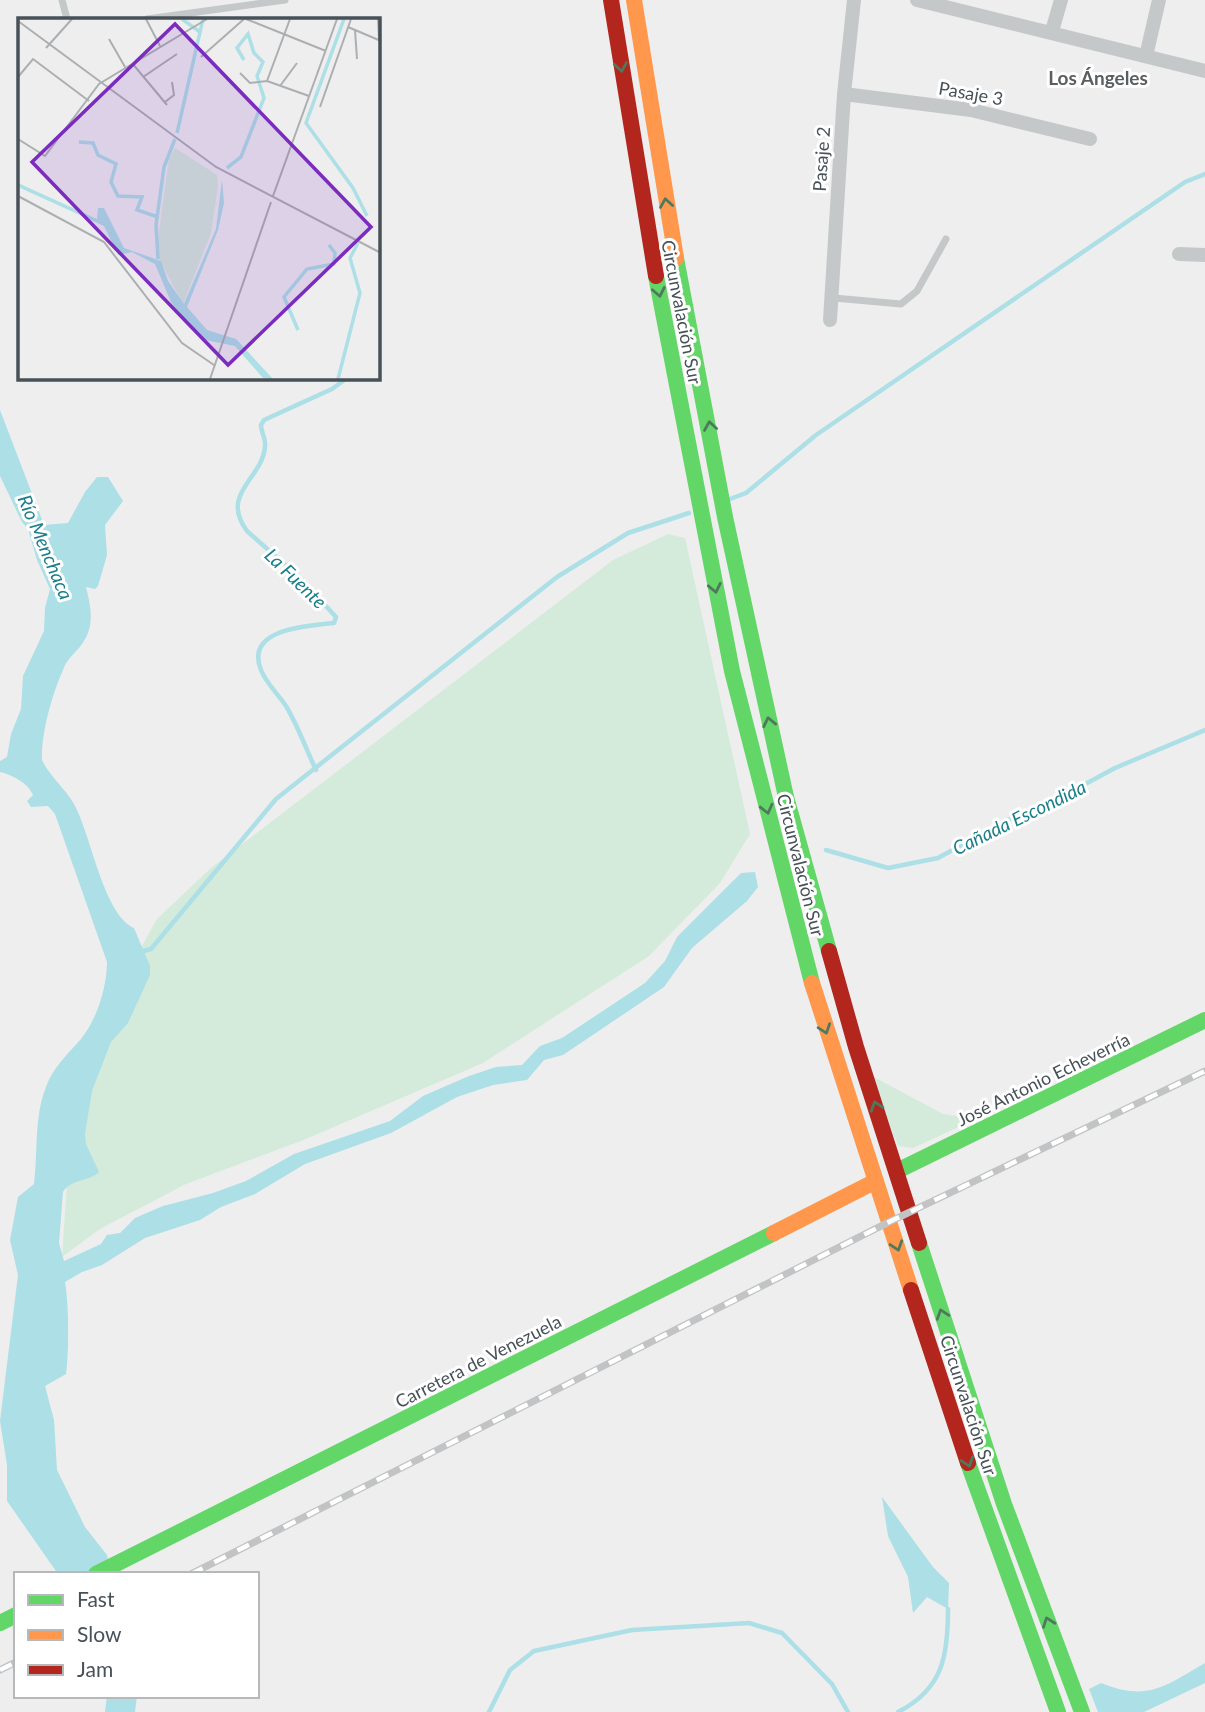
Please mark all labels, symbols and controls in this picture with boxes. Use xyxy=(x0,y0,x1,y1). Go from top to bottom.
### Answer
inset map xyxy=(18,18,380,380)
one-way arrow xyxy=(613,62,628,73)
district label: Los Ángeles xyxy=(1048,66,1148,89)
street label: Pasaje 3 xyxy=(937,77,1005,109)
street label: Pasaje 2 xyxy=(808,126,834,192)
one-way arrow xyxy=(659,197,674,209)
street label: Circunvalación Sur xyxy=(657,238,707,386)
one-way arrow xyxy=(650,286,665,298)
one-way arrow xyxy=(703,420,718,432)
water label: Río Menchaca xyxy=(14,491,78,603)
water label: La Fuente xyxy=(260,543,332,613)
one-way arrow xyxy=(707,582,722,594)
one-way arrow xyxy=(763,716,778,728)
water label: Cañada Escondida xyxy=(948,775,1090,859)
street label: Circunvalación Sur xyxy=(773,791,829,939)
one-way arrow xyxy=(759,803,773,815)
one-way arrow xyxy=(817,1023,831,1035)
street label: José Antonio Echeverría xyxy=(953,1028,1133,1130)
one-way arrow xyxy=(870,1101,884,1113)
one-way arrow xyxy=(888,1240,903,1252)
one-way arrow xyxy=(936,1309,950,1321)
street label: Carretera de Venezuela xyxy=(391,1310,565,1412)
street label: Circunvalación Sur xyxy=(936,1332,1002,1478)
one-way arrow xyxy=(960,1456,974,1468)
legend xyxy=(14,1572,259,1698)
text: Fast xyxy=(77,1586,115,1611)
one-way arrow xyxy=(1042,1617,1056,1629)
text: Slow xyxy=(77,1621,122,1646)
text: Jam xyxy=(77,1656,113,1681)

